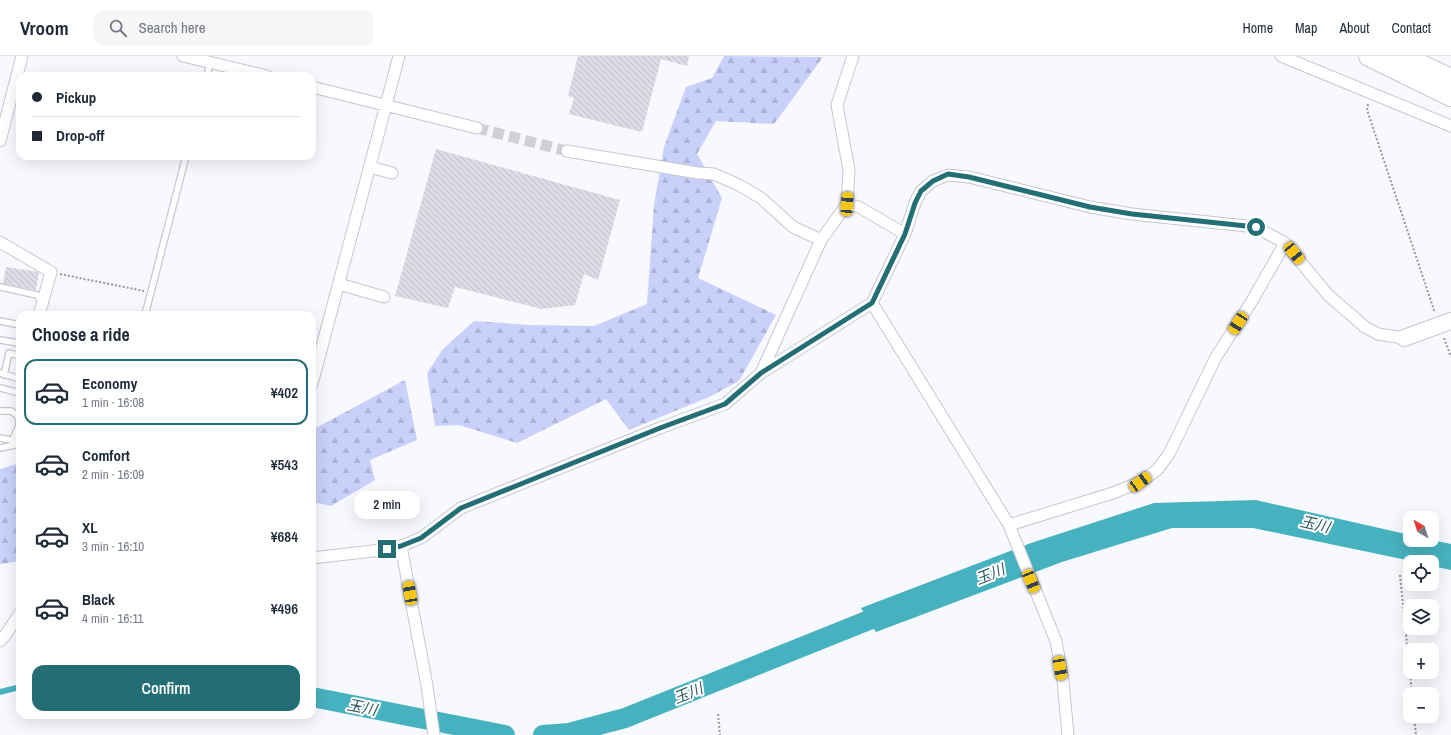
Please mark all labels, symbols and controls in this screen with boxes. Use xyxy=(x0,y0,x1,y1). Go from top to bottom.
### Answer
search box xyxy=(93,10,373,46)
text: Vroom xyxy=(20,15,69,41)
icon: search xyxy=(107,17,129,39)
text: Search here xyxy=(139,17,206,38)
text: Home xyxy=(1242,19,1273,37)
text: Map xyxy=(1295,19,1317,37)
text: About xyxy=(1339,19,1369,37)
text: Contact xyxy=(1391,19,1431,37)
text: Pickup xyxy=(56,87,96,108)
text: Drop-off xyxy=(56,125,105,146)
car xyxy=(840,192,854,216)
route start xyxy=(1247,218,1265,236)
car xyxy=(1282,240,1306,266)
car xyxy=(1226,310,1250,336)
text: Choose a ride xyxy=(32,322,130,347)
text: Economy xyxy=(82,373,137,394)
icon: car xyxy=(34,374,70,410)
text: ¥402 xyxy=(271,382,298,403)
text: 1 min · 16:08 xyxy=(82,394,144,411)
text: Comfort xyxy=(82,445,130,466)
icon: car xyxy=(34,446,70,482)
text: ¥543 xyxy=(271,454,298,475)
text: 2 min · 16:09 xyxy=(82,466,144,483)
car xyxy=(1127,470,1153,494)
callout: 2 min xyxy=(354,491,420,519)
text: 2 min xyxy=(373,496,401,513)
water label: 玉川 xyxy=(1298,510,1334,538)
north arrow xyxy=(1403,511,1439,547)
map controls xyxy=(1403,511,1439,723)
text: XL xyxy=(82,517,98,538)
icon: car xyxy=(34,518,70,554)
text: ¥684 xyxy=(271,526,298,547)
text: 3 min · 16:10 xyxy=(82,538,144,555)
route end xyxy=(378,540,396,558)
button: locate xyxy=(1403,555,1439,591)
water label: 玉川 xyxy=(972,558,1010,589)
car xyxy=(1021,568,1041,594)
car xyxy=(402,580,418,606)
text: Black xyxy=(82,589,115,610)
icon: car xyxy=(34,590,70,626)
text: ¥496 xyxy=(271,598,298,619)
button: layers xyxy=(1403,599,1439,635)
text: 4 min · 16:11 xyxy=(82,610,143,627)
button: + xyxy=(1403,643,1439,679)
car xyxy=(1052,655,1068,681)
button: Confirm xyxy=(32,665,300,711)
water label: 玉川 xyxy=(670,677,708,708)
button: − xyxy=(1403,687,1439,723)
water label: 玉川 xyxy=(345,694,381,721)

